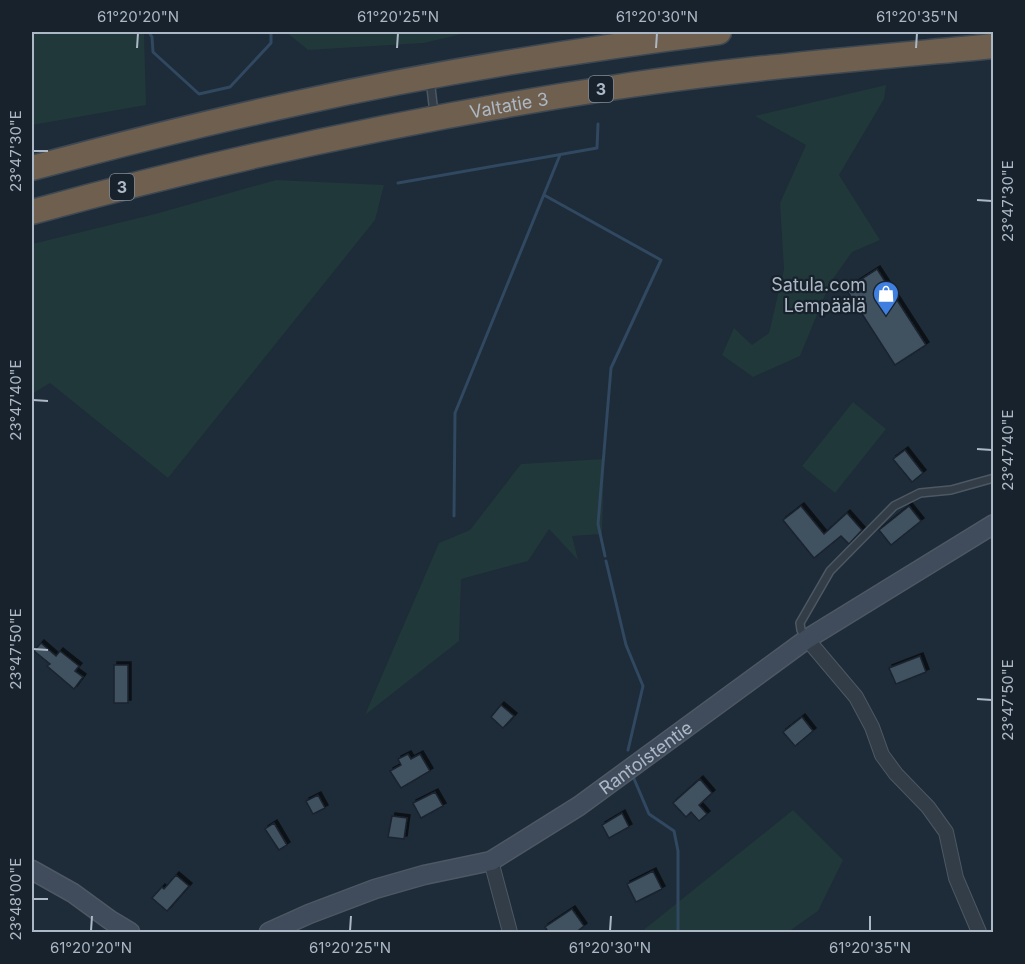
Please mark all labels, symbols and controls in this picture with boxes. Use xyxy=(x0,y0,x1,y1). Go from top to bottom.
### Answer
text: 61°20'20"N xyxy=(97,7,179,26)
text: 61°20'25"N xyxy=(357,7,439,26)
text: 61°20'30"N xyxy=(616,7,698,26)
text: 61°20'35"N xyxy=(876,7,958,26)
road number: 3 xyxy=(589,76,613,102)
street label: Valtatie 3 xyxy=(468,88,550,122)
text: 23°47'30"E xyxy=(6,110,25,192)
text: 23°47'30"E xyxy=(998,160,1017,242)
road number: 3 xyxy=(110,174,134,200)
place label: Satula.com Lempäälä xyxy=(771,274,866,316)
shop icon: Satula.com Lempäälä xyxy=(871,279,901,317)
text: 23°47'40"E xyxy=(6,359,25,441)
text: 23°47'40"E xyxy=(998,409,1017,491)
text: 23°47'50"E xyxy=(6,608,25,690)
text: 23°47'50"E xyxy=(998,659,1017,741)
street label: Rantoistentie xyxy=(595,716,696,798)
text: 23°48'00"E xyxy=(6,858,25,940)
text: 61°20'20"N xyxy=(50,938,132,957)
text: 61°20'25"N xyxy=(309,938,391,957)
text: 61°20'30"N xyxy=(569,938,651,957)
text: 61°20'35"N xyxy=(829,938,911,957)

